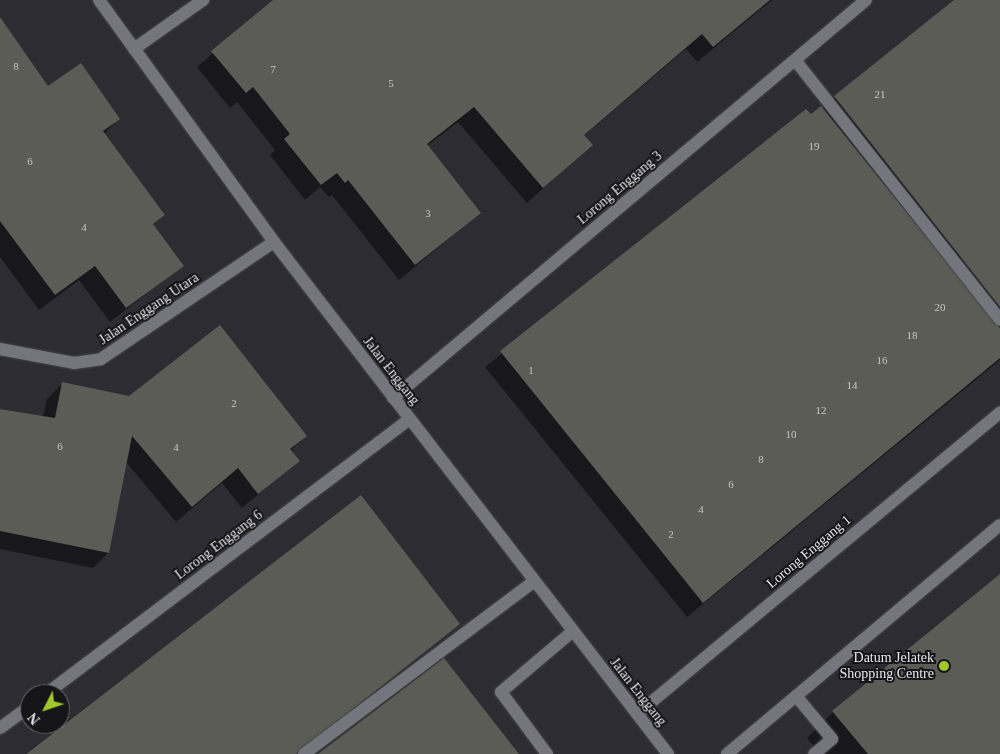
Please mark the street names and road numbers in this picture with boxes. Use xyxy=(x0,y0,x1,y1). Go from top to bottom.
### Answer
street label: Lorong Enggang 3 xyxy=(574,148,666,228)
street label: Jalan Enggang Utara xyxy=(96,269,202,349)
street label: Jalan Enggang xyxy=(359,334,423,408)
street label: Lorong Enggang 6 xyxy=(172,507,266,583)
street label: Lorong Enggang 1 xyxy=(763,512,855,592)
street label: Jalan Enggang xyxy=(606,655,670,729)

